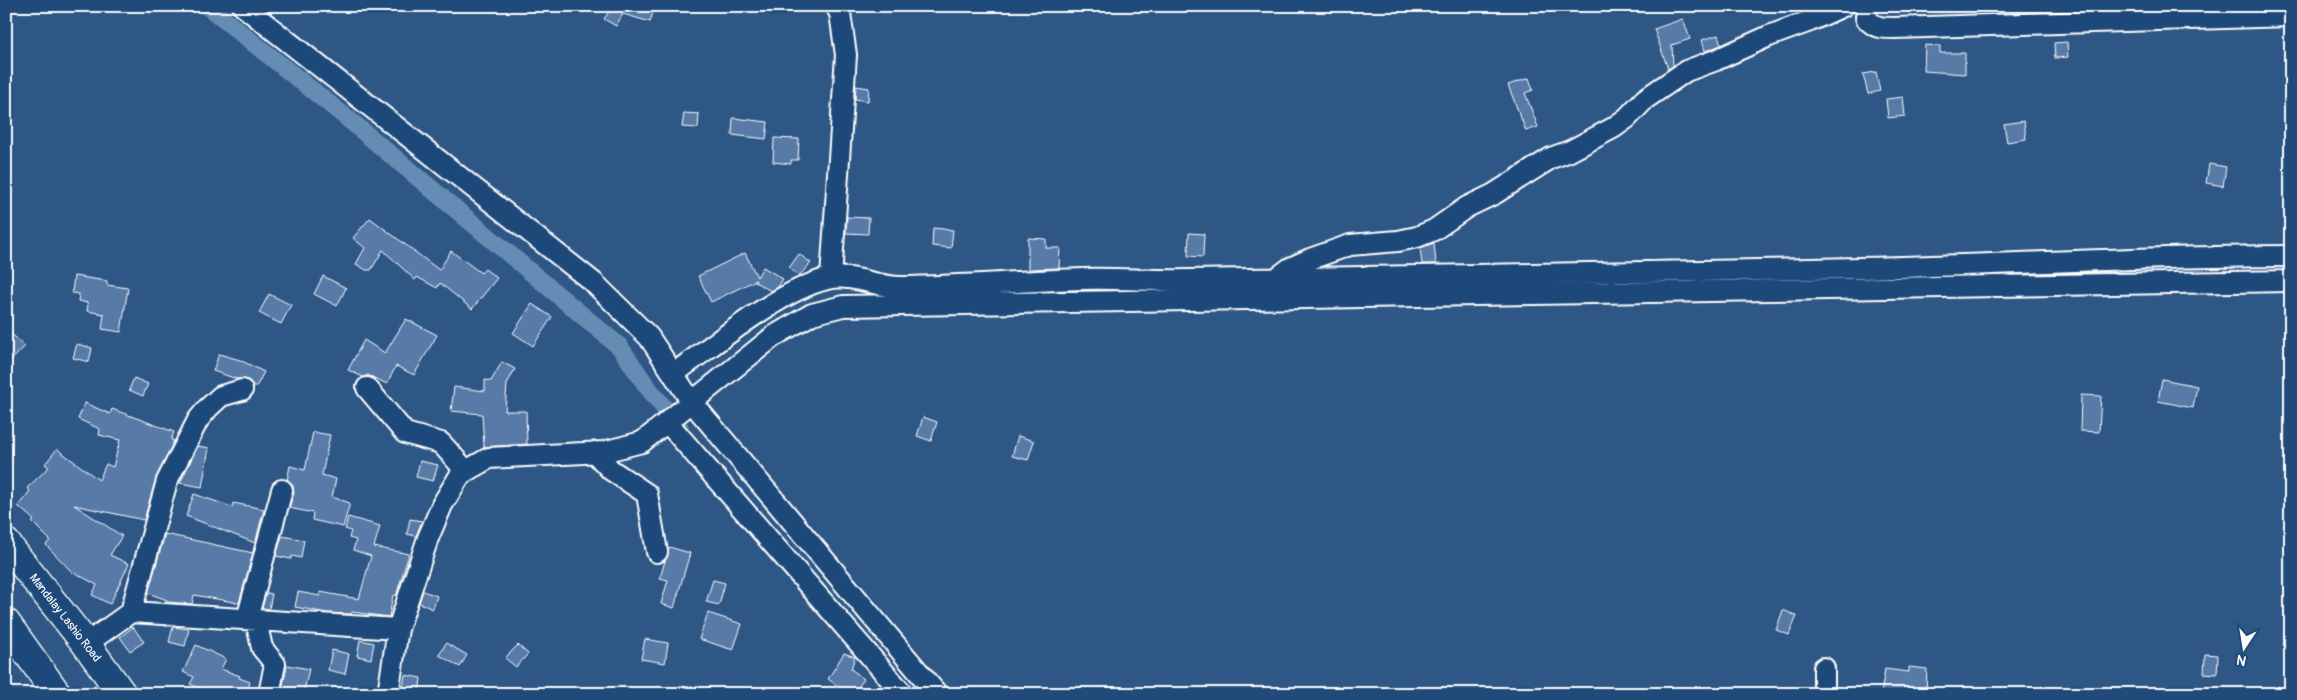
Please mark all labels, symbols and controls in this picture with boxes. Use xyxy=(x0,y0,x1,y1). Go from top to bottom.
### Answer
street label: Mandalay Lashio Road xyxy=(26,571,104,665)
north arrow xyxy=(2220,622,2270,672)
text: N xyxy=(2235,651,2248,670)

